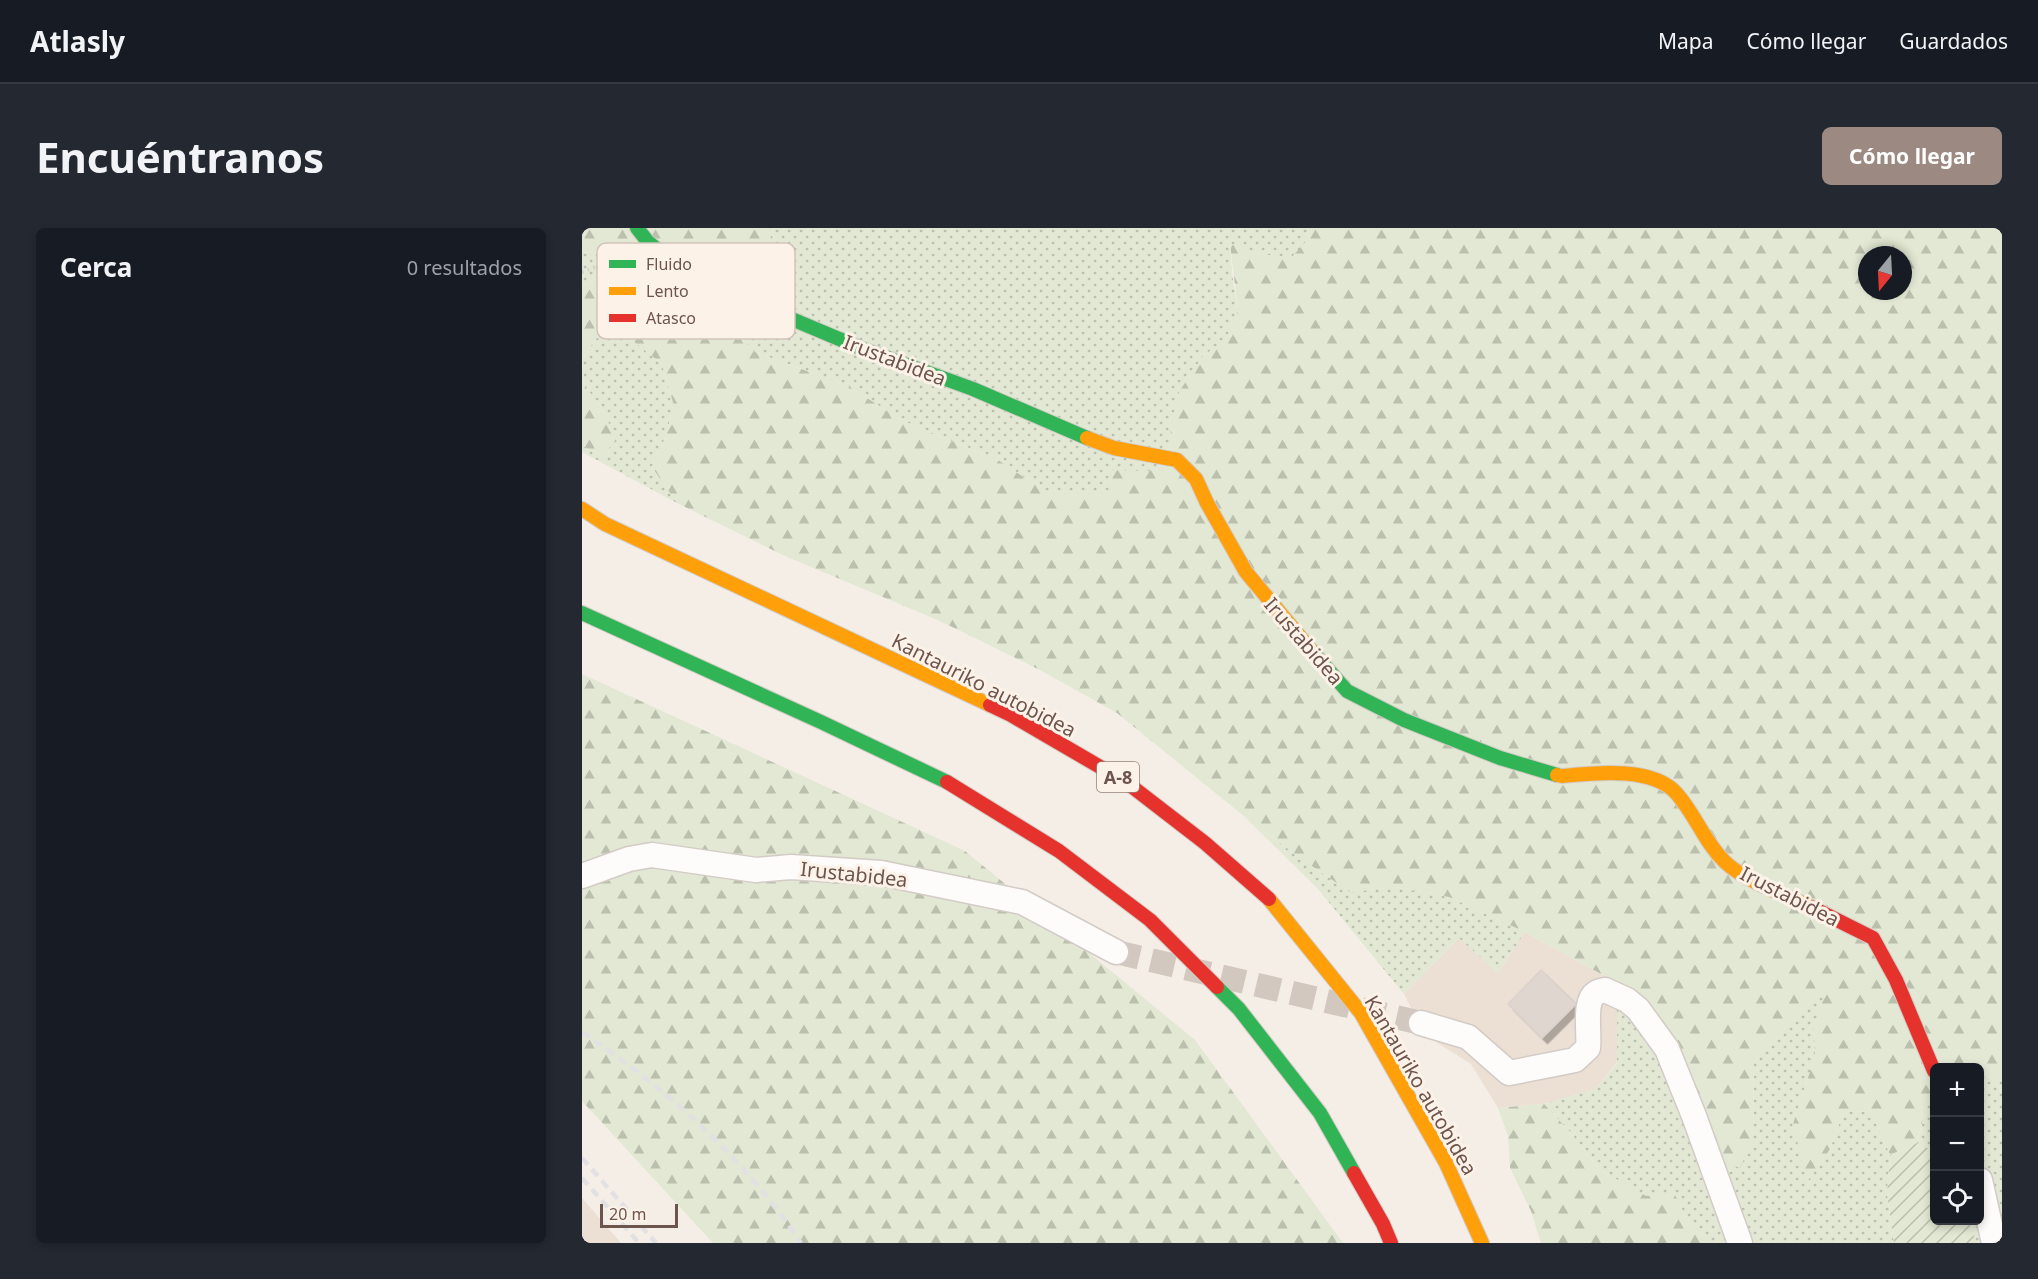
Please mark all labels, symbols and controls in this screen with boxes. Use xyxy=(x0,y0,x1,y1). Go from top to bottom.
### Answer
text: Atlasly xyxy=(30,22,125,60)
text: Mapa xyxy=(1658,27,1713,55)
text: Cómo llegar xyxy=(1746,27,1866,55)
text: Guardados xyxy=(1899,27,2008,55)
button: Cómo llegar xyxy=(1822,127,2002,185)
text: Encuéntranos xyxy=(36,128,324,185)
legend xyxy=(597,243,795,339)
north arrow xyxy=(1858,246,1912,300)
text: Cerca xyxy=(60,249,132,285)
text: Fluido xyxy=(646,253,692,275)
text: 0 resultados xyxy=(407,254,522,281)
text: Lento xyxy=(646,280,689,302)
text: Atasco xyxy=(646,307,696,329)
street label: Irustabidea xyxy=(840,328,950,392)
street label: Irustabidea xyxy=(1258,592,1350,690)
street label: Kantauriko autobidea xyxy=(887,627,1081,743)
road number: A-8 xyxy=(1097,762,1139,792)
street label: Irustabidea xyxy=(799,855,909,893)
street label: Irustabidea xyxy=(1736,860,1844,932)
street label: Kantauriko autobidea xyxy=(1358,990,1484,1180)
map controls xyxy=(1930,1063,1984,1225)
button: + xyxy=(1930,1063,1984,1117)
button: − xyxy=(1930,1117,1984,1171)
button: locate xyxy=(1930,1171,1984,1225)
scale bar xyxy=(600,1201,678,1228)
text: 20 m xyxy=(609,1203,646,1225)

